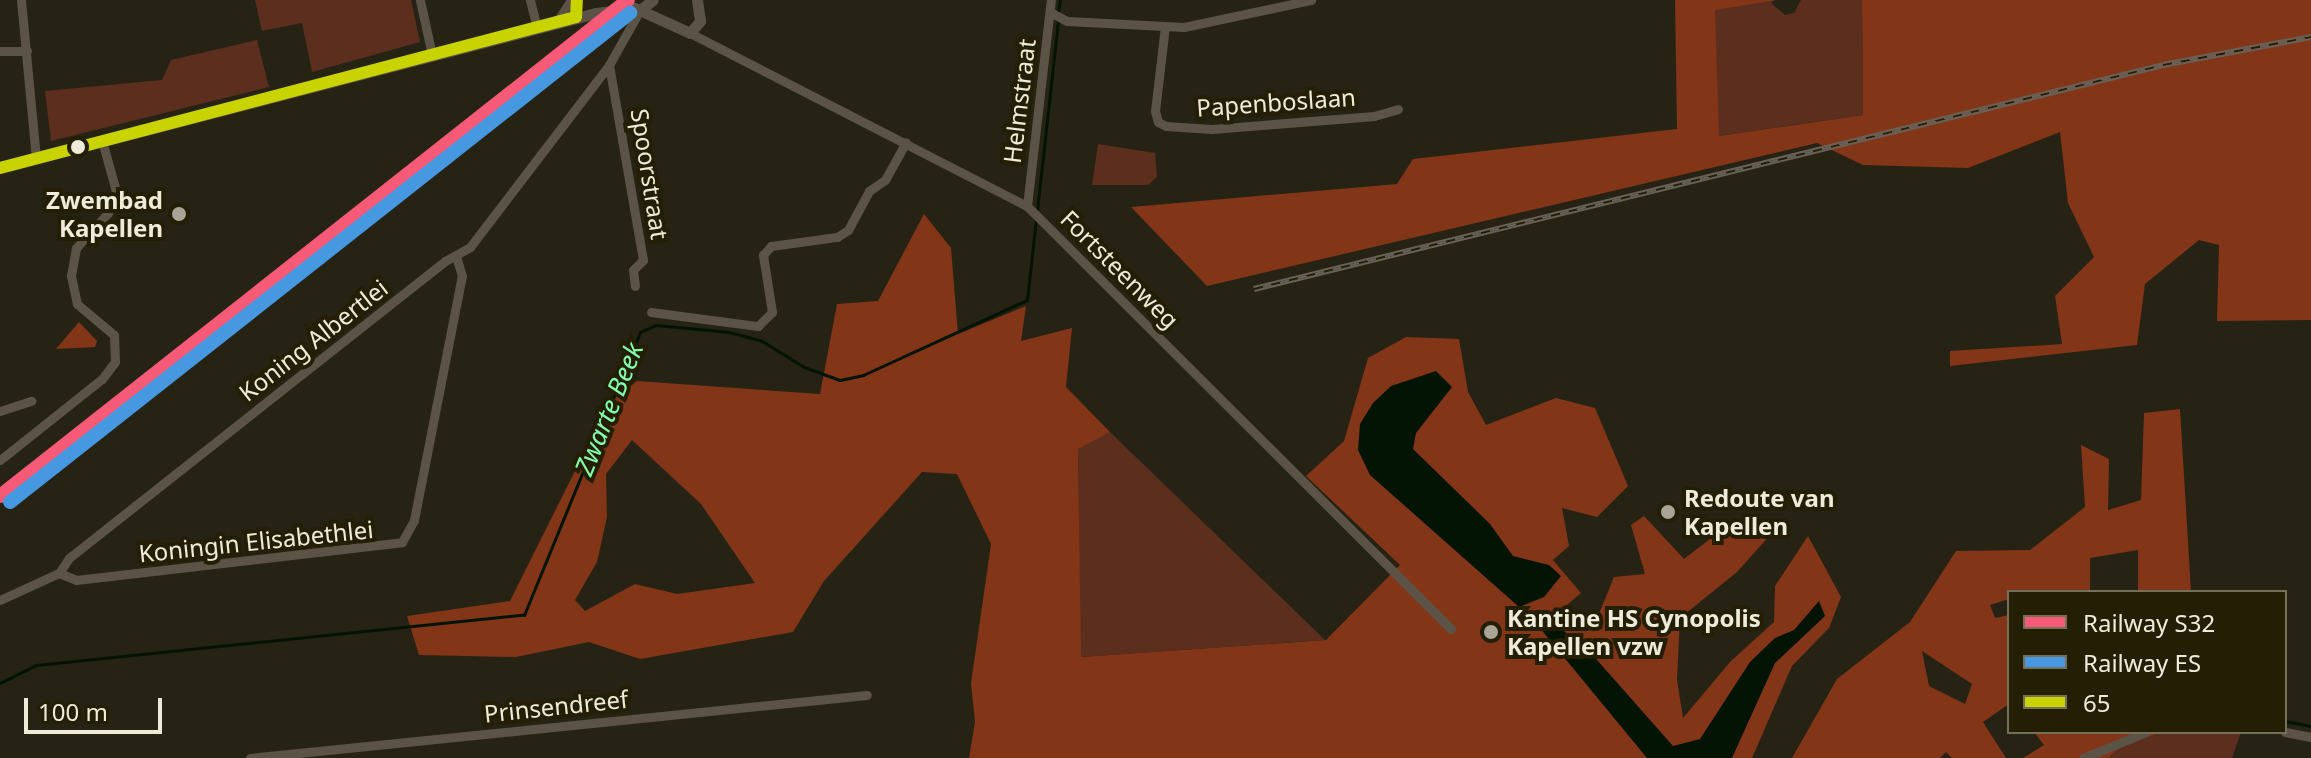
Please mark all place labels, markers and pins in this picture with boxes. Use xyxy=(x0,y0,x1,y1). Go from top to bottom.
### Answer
unlabelled marker xyxy=(70,139,86,155)
place label: Zwembad Kapellen xyxy=(46,186,163,242)
marker: Zwembad Kapellen xyxy=(170,205,188,223)
place label: Redoute van Kapellen xyxy=(1684,484,1835,540)
marker: Redoute van Kapellen xyxy=(1659,503,1677,521)
place label: Kantine HS Cynopolis Kapellen vzw xyxy=(1507,604,1761,660)
marker: Kantine HS Cynopolis Kapellen vzw xyxy=(1482,623,1500,641)

